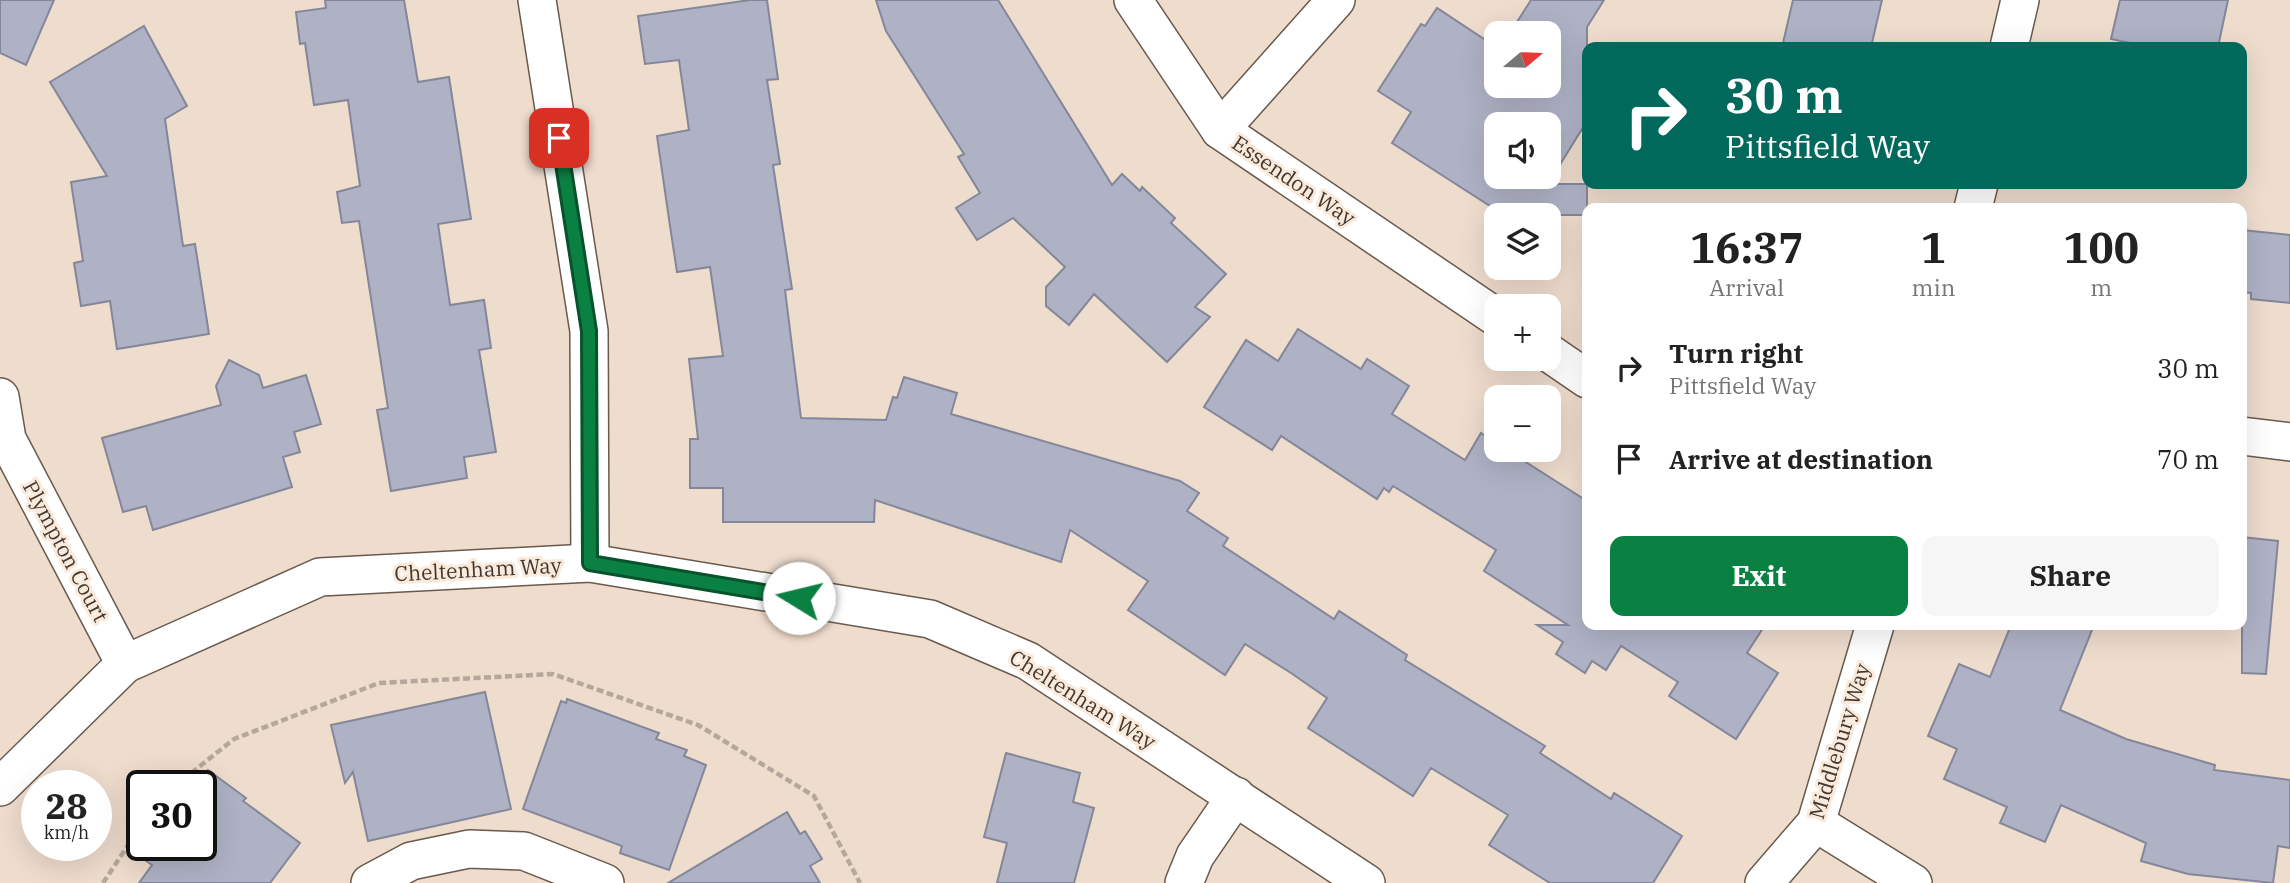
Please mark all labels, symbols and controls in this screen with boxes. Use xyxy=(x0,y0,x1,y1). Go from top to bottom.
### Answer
north arrow xyxy=(1484,21,1561,98)
map controls xyxy=(1484,21,1561,462)
text: 30 m xyxy=(1725,63,1843,126)
icon: right xyxy=(1610,70,1701,161)
pin xyxy=(529,108,589,168)
button: sound xyxy=(1484,112,1561,189)
icon: arrive xyxy=(540,119,578,157)
text: Pittsfield Way xyxy=(1725,125,1930,167)
street label: Essendon Way xyxy=(1227,128,1362,232)
button: layers xyxy=(1484,203,1561,280)
text: 16:37 xyxy=(1690,220,1804,275)
text: 1 xyxy=(1921,220,1946,275)
text: 100 xyxy=(2063,220,2139,275)
text: Arrival xyxy=(1709,272,1784,302)
text: min xyxy=(1912,272,1955,302)
text: m xyxy=(2090,272,2112,302)
button: + xyxy=(1484,294,1561,371)
text: Turn right xyxy=(1669,336,1803,370)
icon: right xyxy=(1610,349,1648,387)
text: 30 m xyxy=(2157,351,2219,385)
text: Pittsfield Way xyxy=(1669,370,1816,400)
button: − xyxy=(1484,385,1561,462)
icon: arrive xyxy=(1610,440,1648,478)
text: Arrive at destination xyxy=(1669,442,1933,476)
text: 70 m xyxy=(2157,442,2219,476)
street label: Plympton Court xyxy=(17,475,115,627)
button: Exit xyxy=(1610,536,1908,616)
button: Share xyxy=(1922,536,2219,616)
street label: Cheltenham Way xyxy=(394,551,563,587)
position arrow xyxy=(762,561,836,635)
street label: Cheltenham Way xyxy=(1005,643,1162,756)
street label: Middlebury Way xyxy=(1802,659,1876,822)
speed limit sign: 30 xyxy=(126,770,217,861)
text: 28 xyxy=(45,783,88,829)
text: km/h xyxy=(44,821,89,844)

